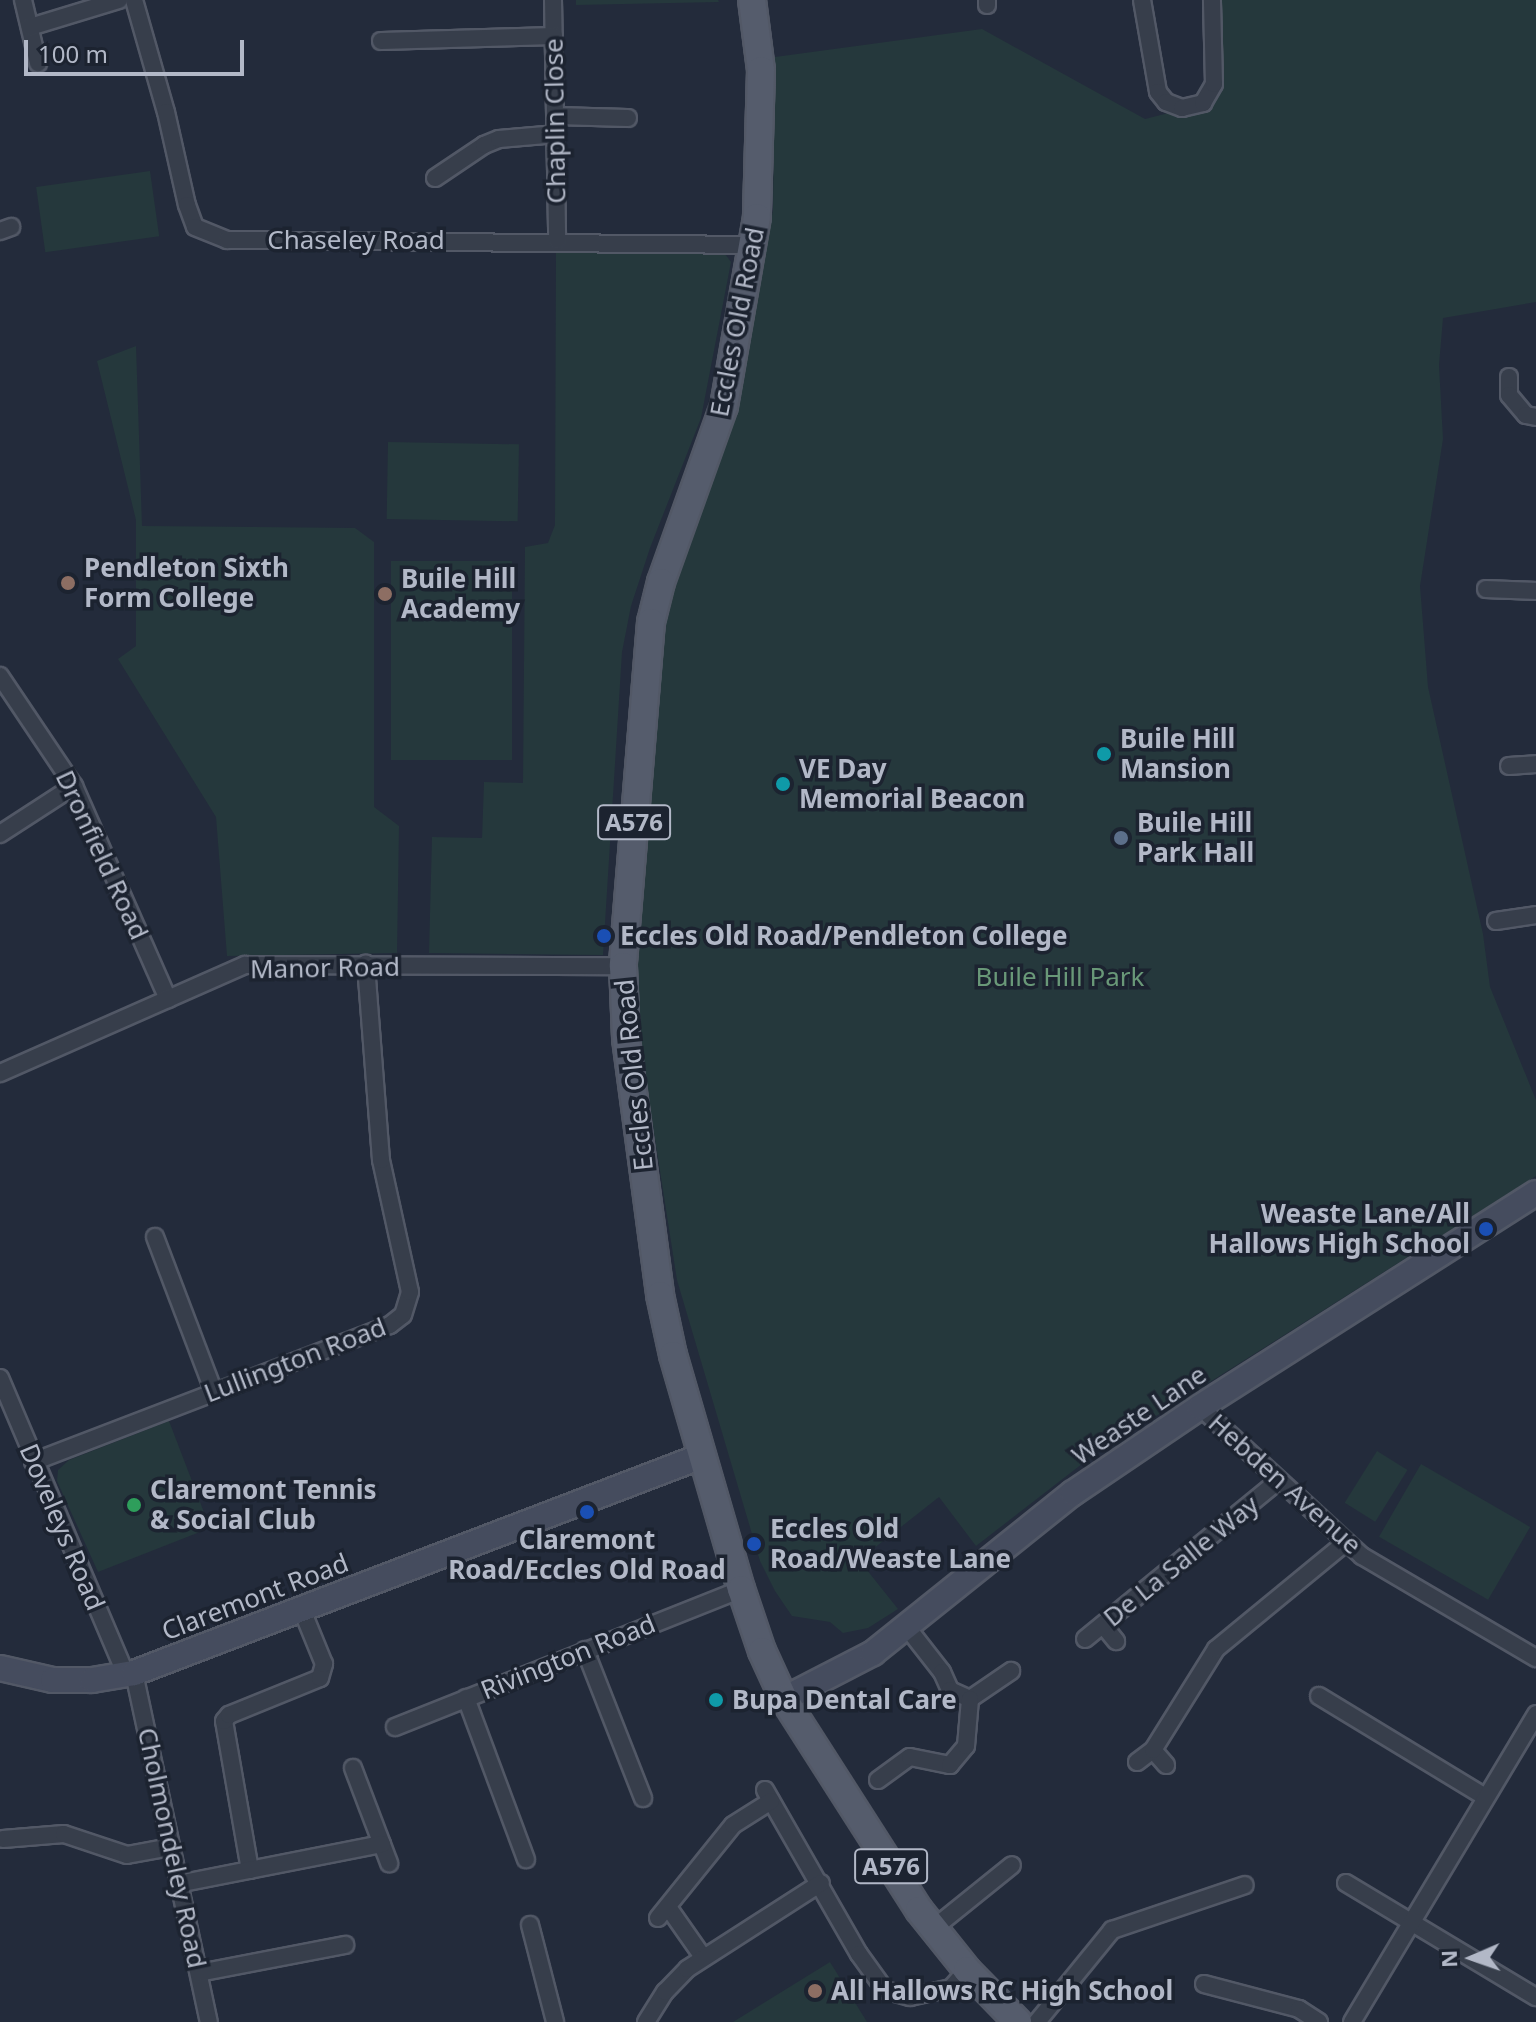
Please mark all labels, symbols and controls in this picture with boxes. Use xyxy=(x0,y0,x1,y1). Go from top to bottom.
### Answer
scale bar xyxy=(28,24,248,74)
text: 100 m xyxy=(38,37,108,70)
street label: Chaplin Close xyxy=(538,38,572,204)
street label: Chaseley Road xyxy=(267,224,445,256)
street label: Eccles Old Road xyxy=(703,225,771,419)
place label: Pendleton Sixth Form College xyxy=(84,552,289,614)
place label: Buile Hill Academy xyxy=(401,563,520,624)
marker: Pendleton Sixth Form College xyxy=(59,574,77,592)
marker: Buile Hill Academy xyxy=(376,585,394,603)
place label: Buile Hill Mansion xyxy=(1120,723,1235,784)
marker: Buile Hill Mansion xyxy=(1095,745,1113,763)
place label: VE Day Memorial Beacon xyxy=(799,753,1025,814)
street label: Dronfield Road xyxy=(49,765,155,945)
marker: VE Day Memorial Beacon xyxy=(774,775,792,793)
road number: A576 xyxy=(596,802,672,842)
place label: Buile Hill Park Hall xyxy=(1137,807,1254,868)
marker: Buile Hill Park Hall xyxy=(1112,829,1130,847)
place label: Eccles Old Road/Pendleton College xyxy=(620,920,1067,952)
marker: Eccles Old Road/Pendleton College xyxy=(595,927,613,945)
street label: Manor Road xyxy=(250,951,400,985)
park label: Buile Hill Park xyxy=(976,961,1144,993)
street label: Eccles Old Road xyxy=(608,978,660,1172)
place label: Weaste Lane/All Hallows High School xyxy=(1209,1198,1470,1260)
marker: Weaste Lane/All Hallows High School xyxy=(1477,1220,1495,1238)
street label: Lullington Road xyxy=(200,1311,390,1409)
street label: Weaste Lane xyxy=(1066,1359,1212,1471)
street label: Hebden Avenue xyxy=(1202,1407,1368,1561)
street label: Doveleys Road xyxy=(13,1439,111,1615)
place label: Claremont Tennis & Social Club xyxy=(150,1474,377,1536)
street label: De La Salle Way xyxy=(1097,1489,1265,1633)
marker: Claremont Tennis & Social Club xyxy=(125,1496,143,1514)
marker: Claremont Road/Eccles Old Road xyxy=(578,1503,596,1521)
place label: Eccles Old Road/Weaste Lane xyxy=(770,1513,1011,1574)
place label: Claremont Road/Eccles Old Road xyxy=(448,1524,726,1586)
marker: Eccles Old Road/Weaste Lane xyxy=(745,1535,763,1553)
street label: Claremont Road xyxy=(157,1547,353,1647)
street label: Rivington Road xyxy=(476,1608,660,1706)
place label: Bupa Dental Care xyxy=(732,1684,957,1716)
marker: Bupa Dental Care xyxy=(707,1691,725,1709)
street label: Cholmondeley Road xyxy=(131,1725,213,1971)
road number: A576 xyxy=(853,1846,929,1886)
north arrow xyxy=(1432,1918,1512,1998)
text: N xyxy=(1433,1949,1463,1968)
place label: All Hallows RC High School xyxy=(831,1975,1173,2007)
marker: All Hallows RC High School xyxy=(806,1982,824,2000)

